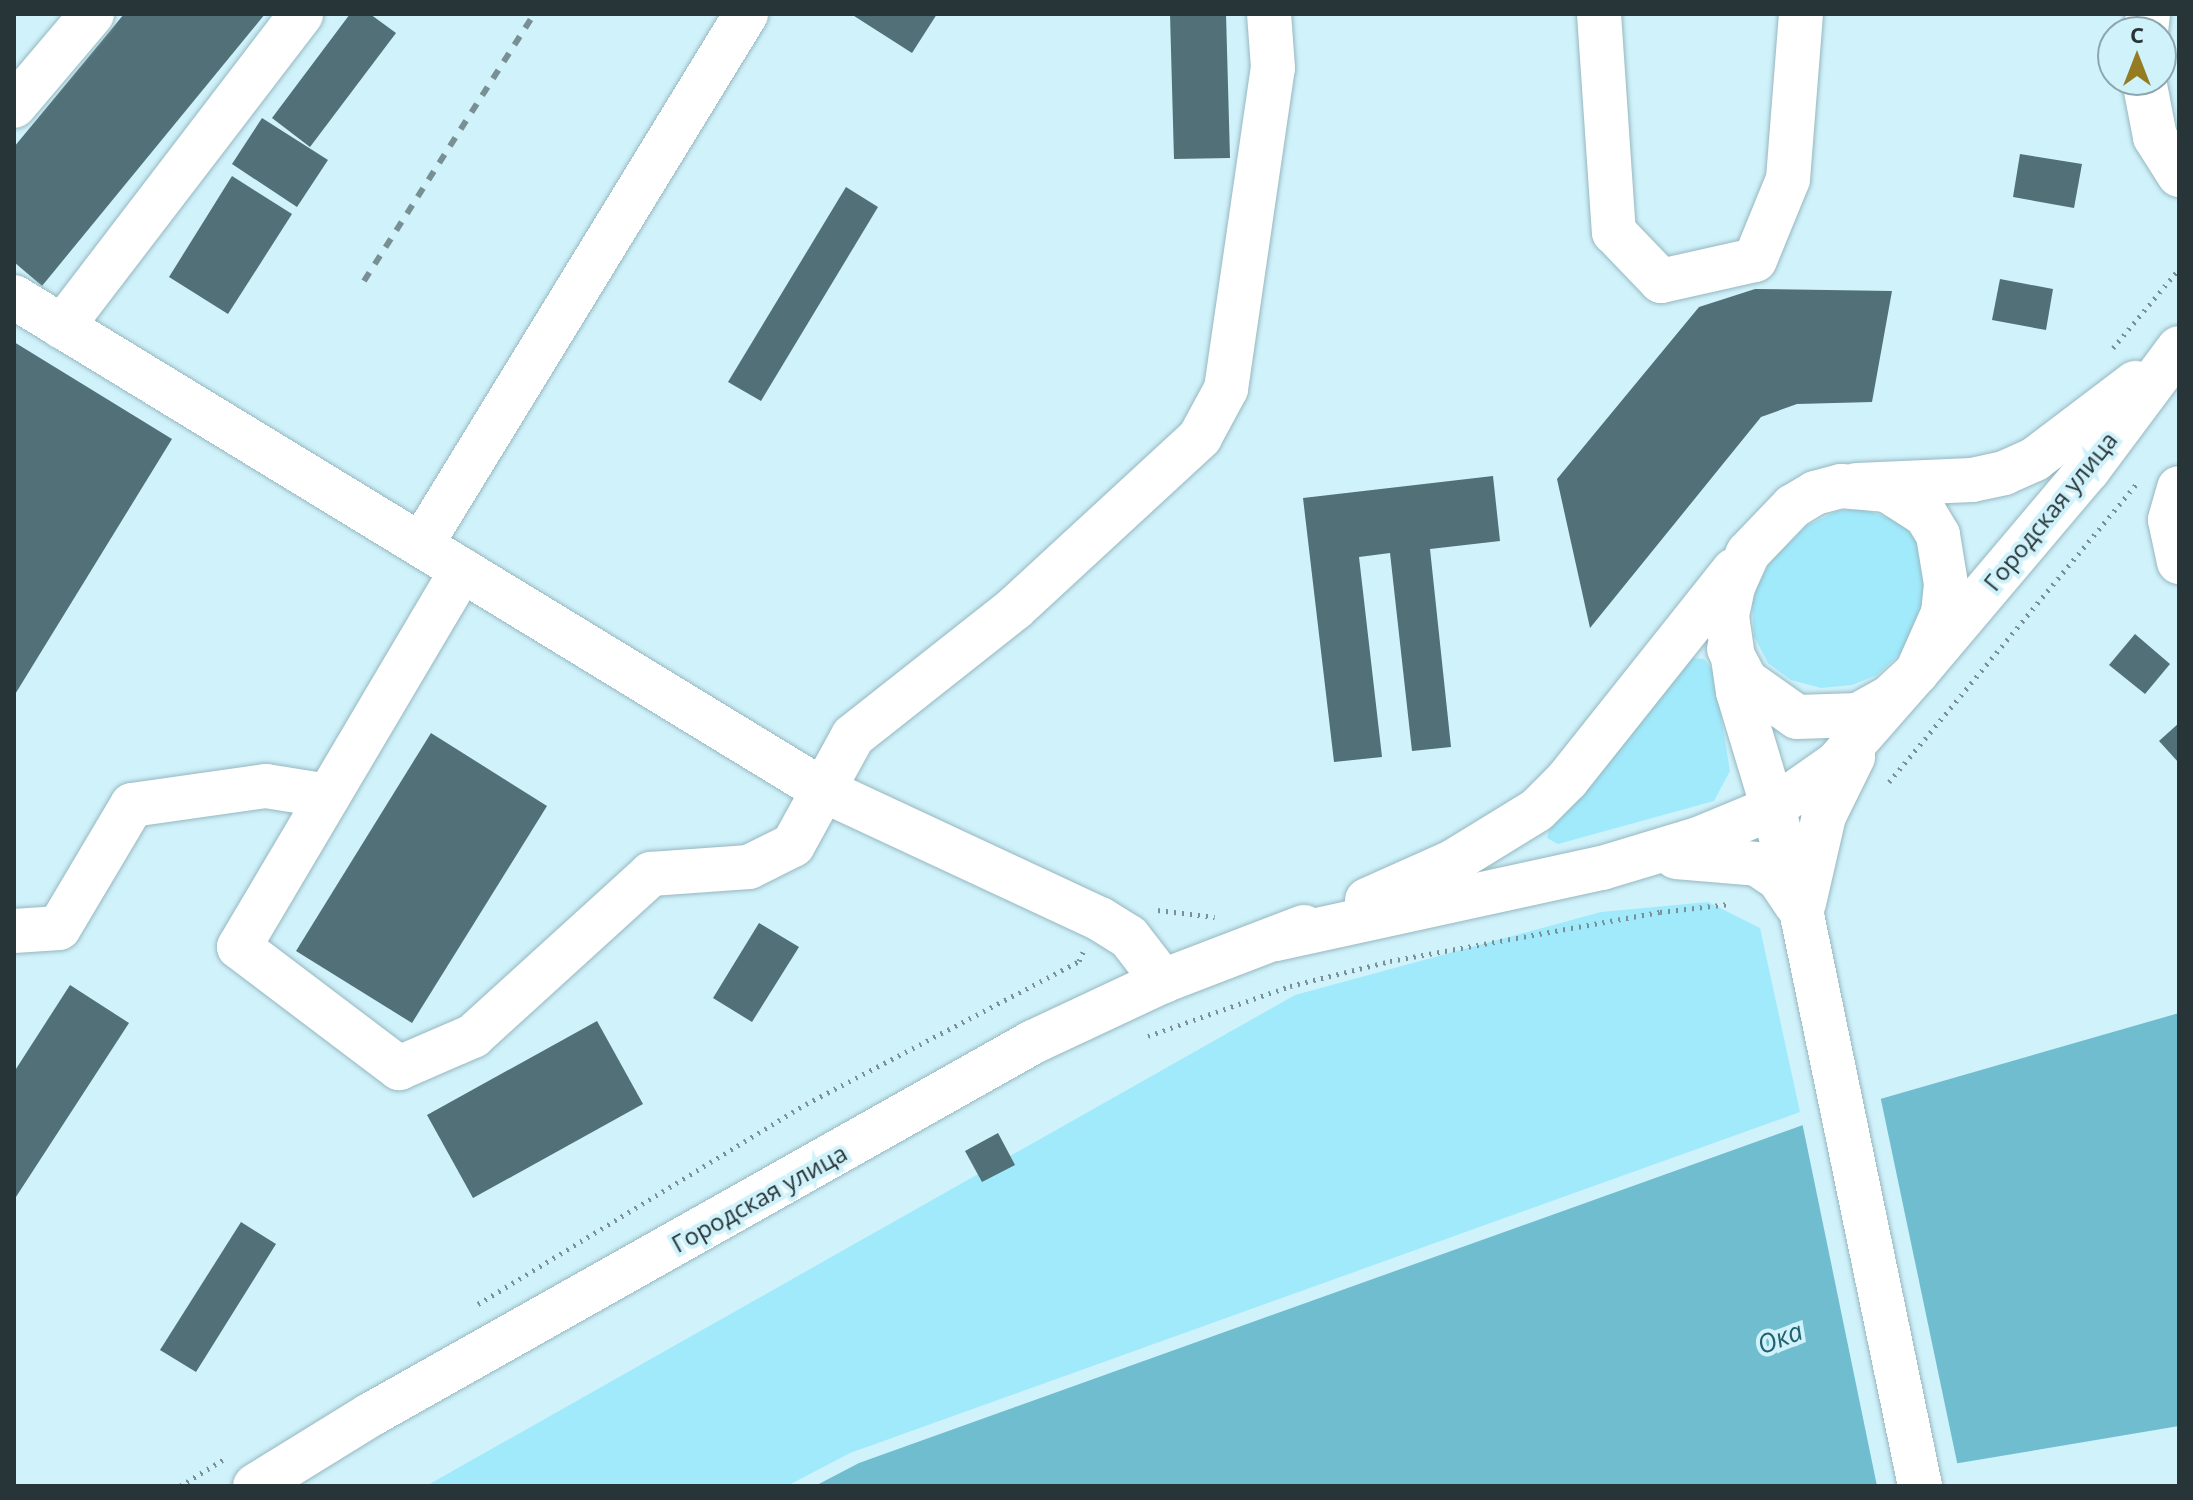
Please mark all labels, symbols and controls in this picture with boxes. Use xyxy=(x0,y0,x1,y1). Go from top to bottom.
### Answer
north arrow xyxy=(2097,16,2177,96)
text: С xyxy=(2130,19,2144,49)
street label: Городская улица xyxy=(1977,426,2123,596)
street label: Городская улица xyxy=(666,1138,852,1258)
water label: Ока xyxy=(1753,1315,1807,1361)

